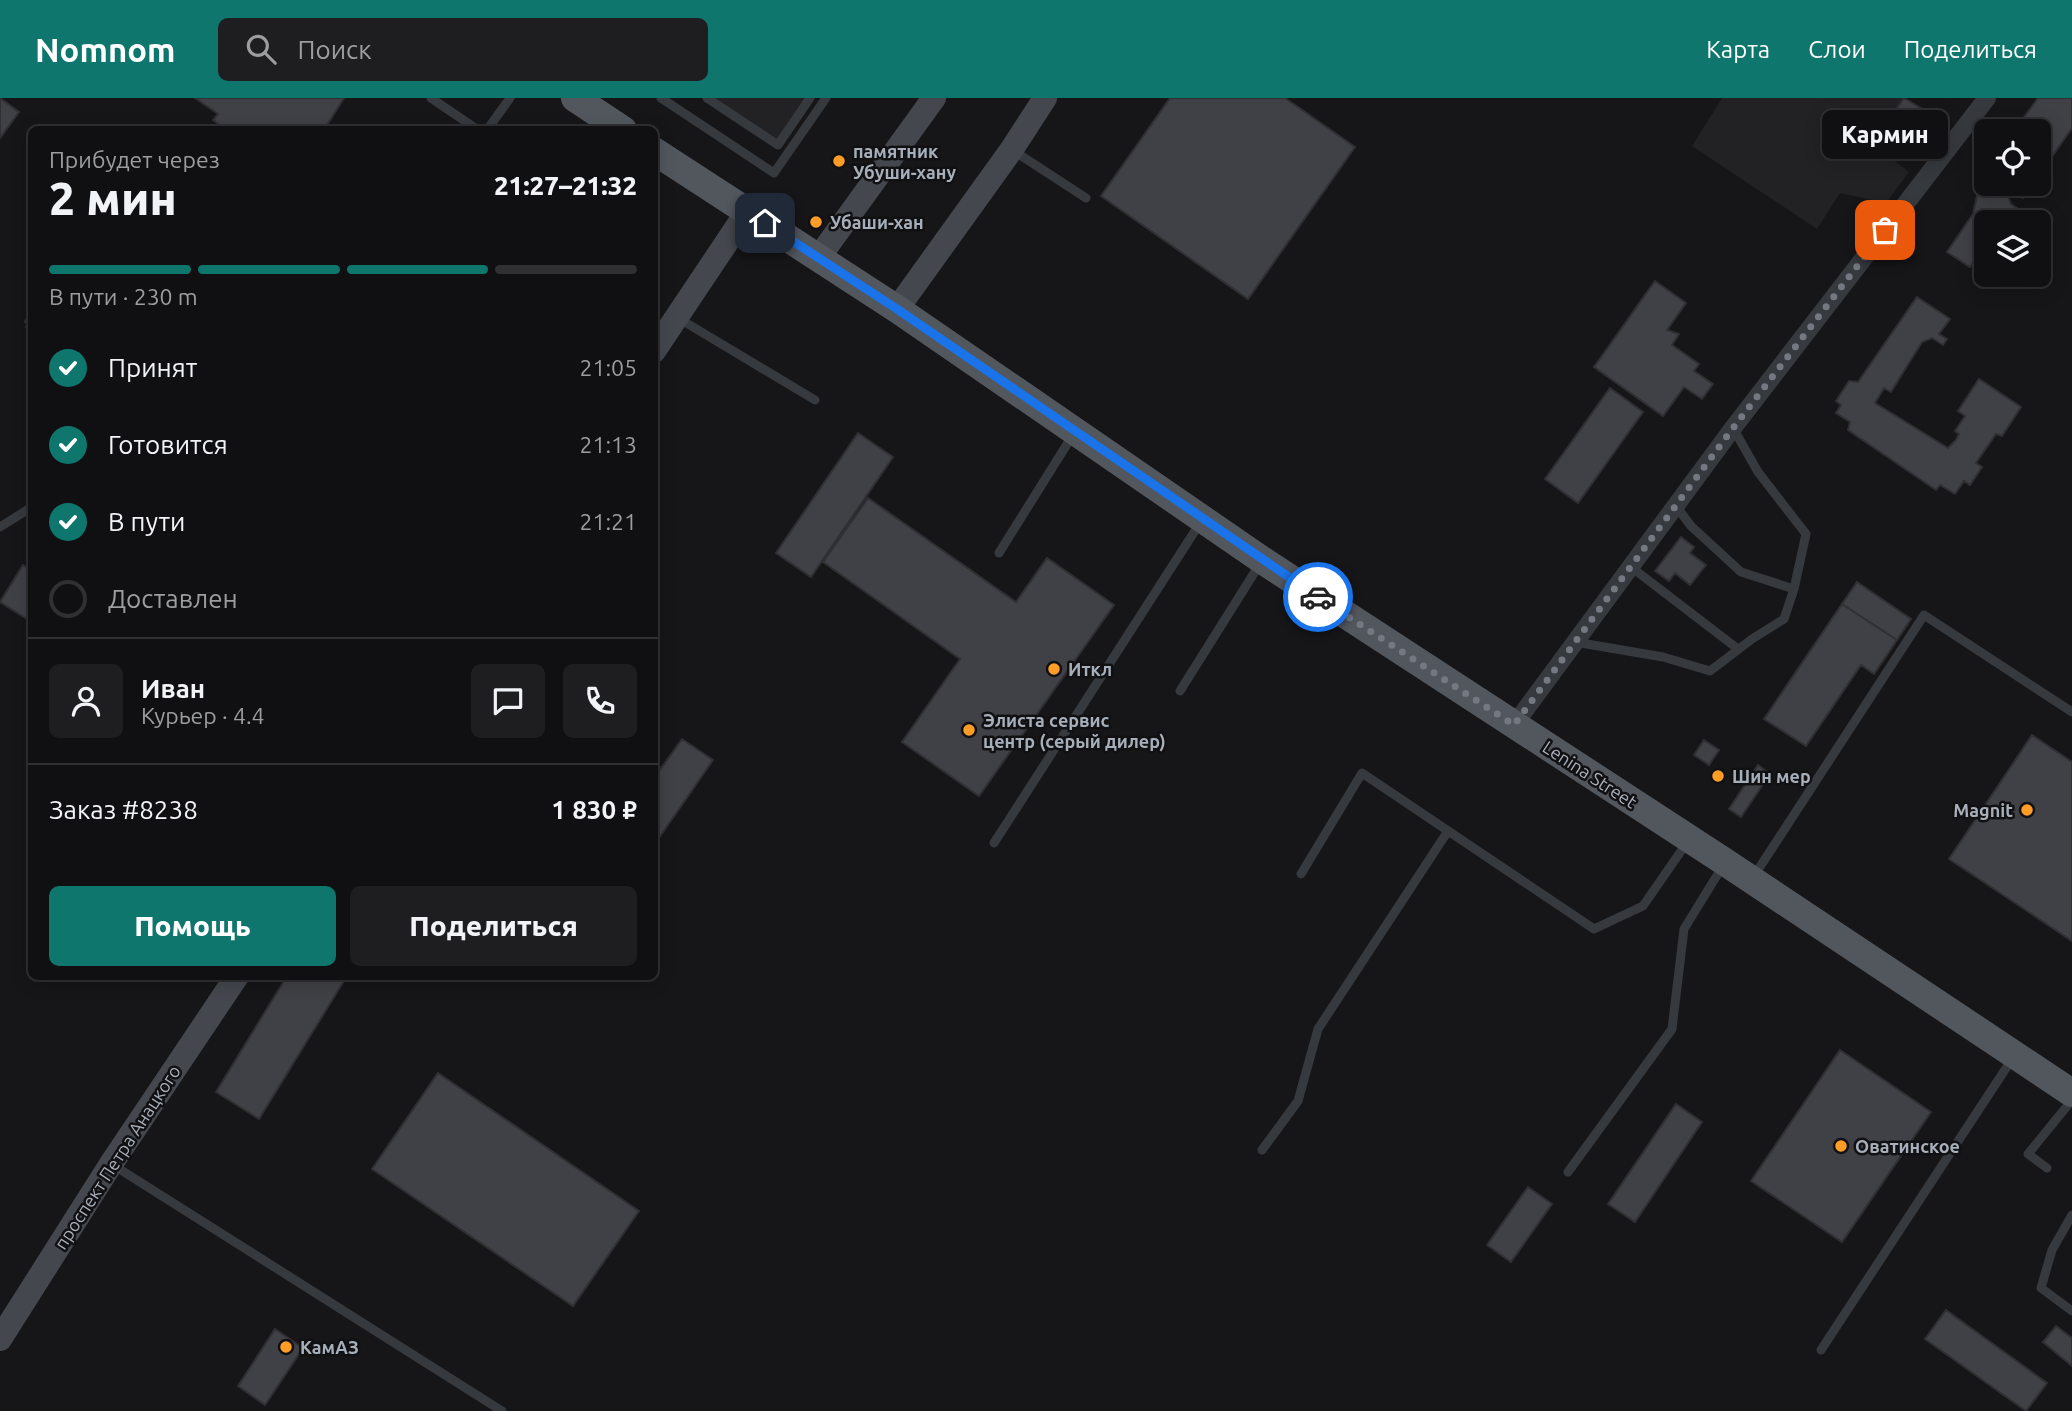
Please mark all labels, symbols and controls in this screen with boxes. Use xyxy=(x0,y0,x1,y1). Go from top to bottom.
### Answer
search box xyxy=(218,18,708,81)
icon: search xyxy=(242,30,280,68)
text: Nomnom xyxy=(35,31,176,68)
text: Поиск xyxy=(298,35,372,64)
text: Карта xyxy=(1706,36,1770,63)
text: Слои xyxy=(1808,36,1866,63)
text: Поделиться xyxy=(1904,36,2037,63)
callout: Кармин xyxy=(1822,111,1948,160)
map controls xyxy=(1974,119,2051,287)
button: locate xyxy=(1974,119,2051,196)
text: Кармин xyxy=(1841,122,1929,147)
place label: памятник Убуши-хану xyxy=(853,141,956,182)
text: Прибудет через xyxy=(49,147,220,172)
marker: памятник Убуши-хану xyxy=(831,153,847,169)
text: 21:27–21:32 xyxy=(494,171,637,200)
text: 2 мин xyxy=(49,172,177,224)
pin xyxy=(735,193,795,253)
pin xyxy=(1855,200,1915,260)
icon: home xyxy=(746,204,784,242)
button: layers xyxy=(1974,210,2051,287)
icon: bag xyxy=(1866,211,1904,249)
place label: Убаши-хан xyxy=(830,212,924,232)
marker: Убаши-хан xyxy=(808,214,824,230)
text: В пути · 230 m xyxy=(49,284,198,309)
icon: check xyxy=(49,349,87,387)
text: Принят xyxy=(108,353,197,382)
text: 21:05 xyxy=(579,355,637,380)
icon: check xyxy=(49,426,87,464)
text: Готовится xyxy=(108,430,228,459)
text: 21:13 xyxy=(579,432,637,457)
icon: check xyxy=(49,503,87,541)
text: В пути xyxy=(108,507,185,536)
text: 21:21 xyxy=(579,509,637,534)
courier xyxy=(1283,562,1353,632)
icon: car xyxy=(1299,578,1337,616)
text: Доставлен xyxy=(108,584,238,613)
place label: Иткл xyxy=(1068,659,1112,679)
marker: Иткл xyxy=(1046,661,1062,677)
button: person xyxy=(49,664,123,738)
button: chat xyxy=(471,664,545,738)
button: phone xyxy=(563,664,637,738)
text: Иван xyxy=(141,674,205,703)
text: Курьер · 4.4 xyxy=(141,703,265,728)
place label: Элиста сервис центр (серый дилер) xyxy=(983,710,1166,752)
marker: Элиста сервис центр (серый дилер) xyxy=(961,722,977,738)
street label: Lenina Street xyxy=(1539,736,1641,812)
place label: Шин мер xyxy=(1732,766,1811,786)
marker: Шин мер xyxy=(1710,768,1726,784)
text: Заказ #8238 xyxy=(49,795,198,824)
text: 1 830 ₽ xyxy=(551,795,637,824)
place label: Magnit xyxy=(1953,800,2013,820)
marker: Magnit xyxy=(2019,802,2035,818)
button: Помощь xyxy=(49,886,336,966)
button: Поделиться xyxy=(350,886,637,966)
street label: проспект Петра Анацкого xyxy=(50,1061,184,1253)
place label: Оватинское xyxy=(1855,1136,1960,1156)
marker: Оватинское xyxy=(1833,1138,1849,1154)
place label: КамАЗ xyxy=(300,1337,359,1357)
marker: КамАЗ xyxy=(278,1339,294,1355)

